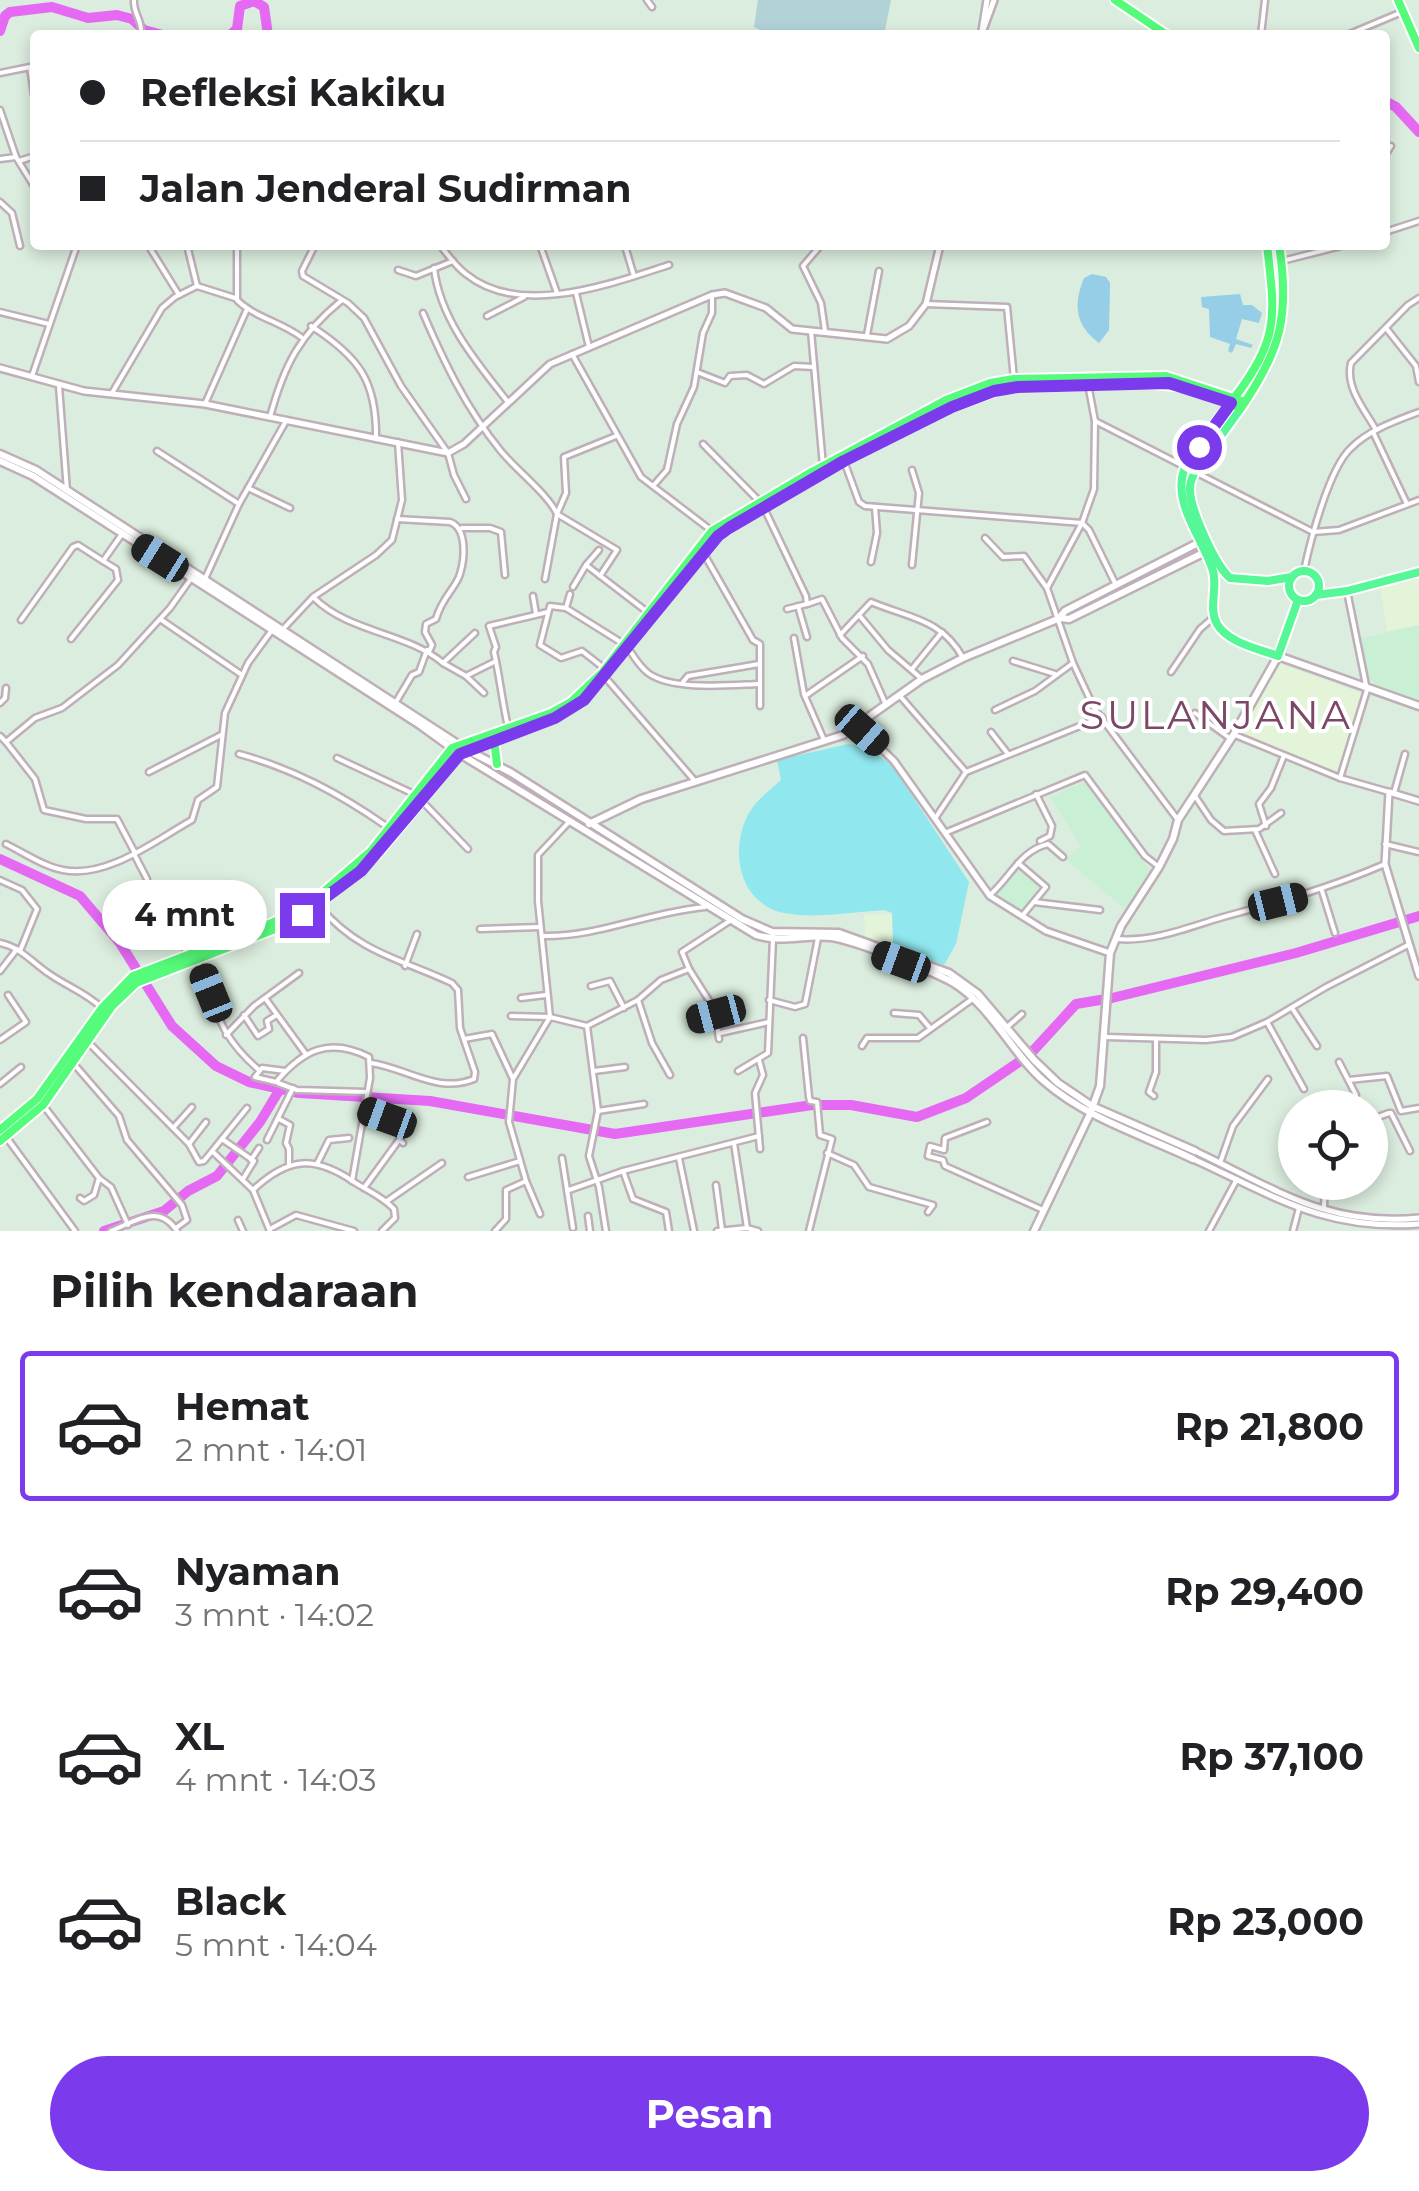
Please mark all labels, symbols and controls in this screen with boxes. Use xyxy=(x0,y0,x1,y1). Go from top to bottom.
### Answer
text: Refleksi Kakiku xyxy=(140,69,446,116)
text: Jalan Jenderal Sudirman xyxy=(140,165,632,212)
route start xyxy=(1177,425,1222,470)
car xyxy=(127,529,193,587)
district label: SULANJANA xyxy=(1080,690,1352,739)
car xyxy=(830,699,894,761)
callout: 4 mnt xyxy=(102,880,267,950)
car xyxy=(1245,880,1311,924)
route end xyxy=(280,893,325,938)
text: 4 mnt xyxy=(134,895,235,934)
car xyxy=(868,938,934,986)
car xyxy=(186,960,236,1026)
car xyxy=(683,992,749,1036)
map controls xyxy=(1278,1090,1388,1200)
button: locate xyxy=(1278,1090,1388,1200)
car xyxy=(354,1094,420,1142)
text: Pilih kendaraan xyxy=(50,1263,419,1318)
icon: car xyxy=(55,1381,145,1471)
text: Hemat xyxy=(175,1383,310,1430)
text: Rp 21,800 xyxy=(1175,1403,1364,1450)
text: 2 mnt · 14:01 xyxy=(175,1430,367,1469)
icon: car xyxy=(55,1546,145,1636)
text: Nyaman xyxy=(175,1548,341,1595)
text: Rp 29,400 xyxy=(1165,1568,1364,1615)
text: 3 mnt · 14:02 xyxy=(175,1595,374,1634)
icon: car xyxy=(55,1711,145,1801)
text: XL xyxy=(175,1713,224,1760)
text: Rp 37,100 xyxy=(1179,1733,1364,1780)
text: 4 mnt · 14:03 xyxy=(175,1760,377,1799)
icon: car xyxy=(55,1876,145,1966)
text: Black xyxy=(175,1878,286,1925)
text: Rp 23,000 xyxy=(1167,1898,1364,1945)
text: 5 mnt · 14:04 xyxy=(175,1925,377,1964)
button: Pesan xyxy=(50,2056,1369,2171)

